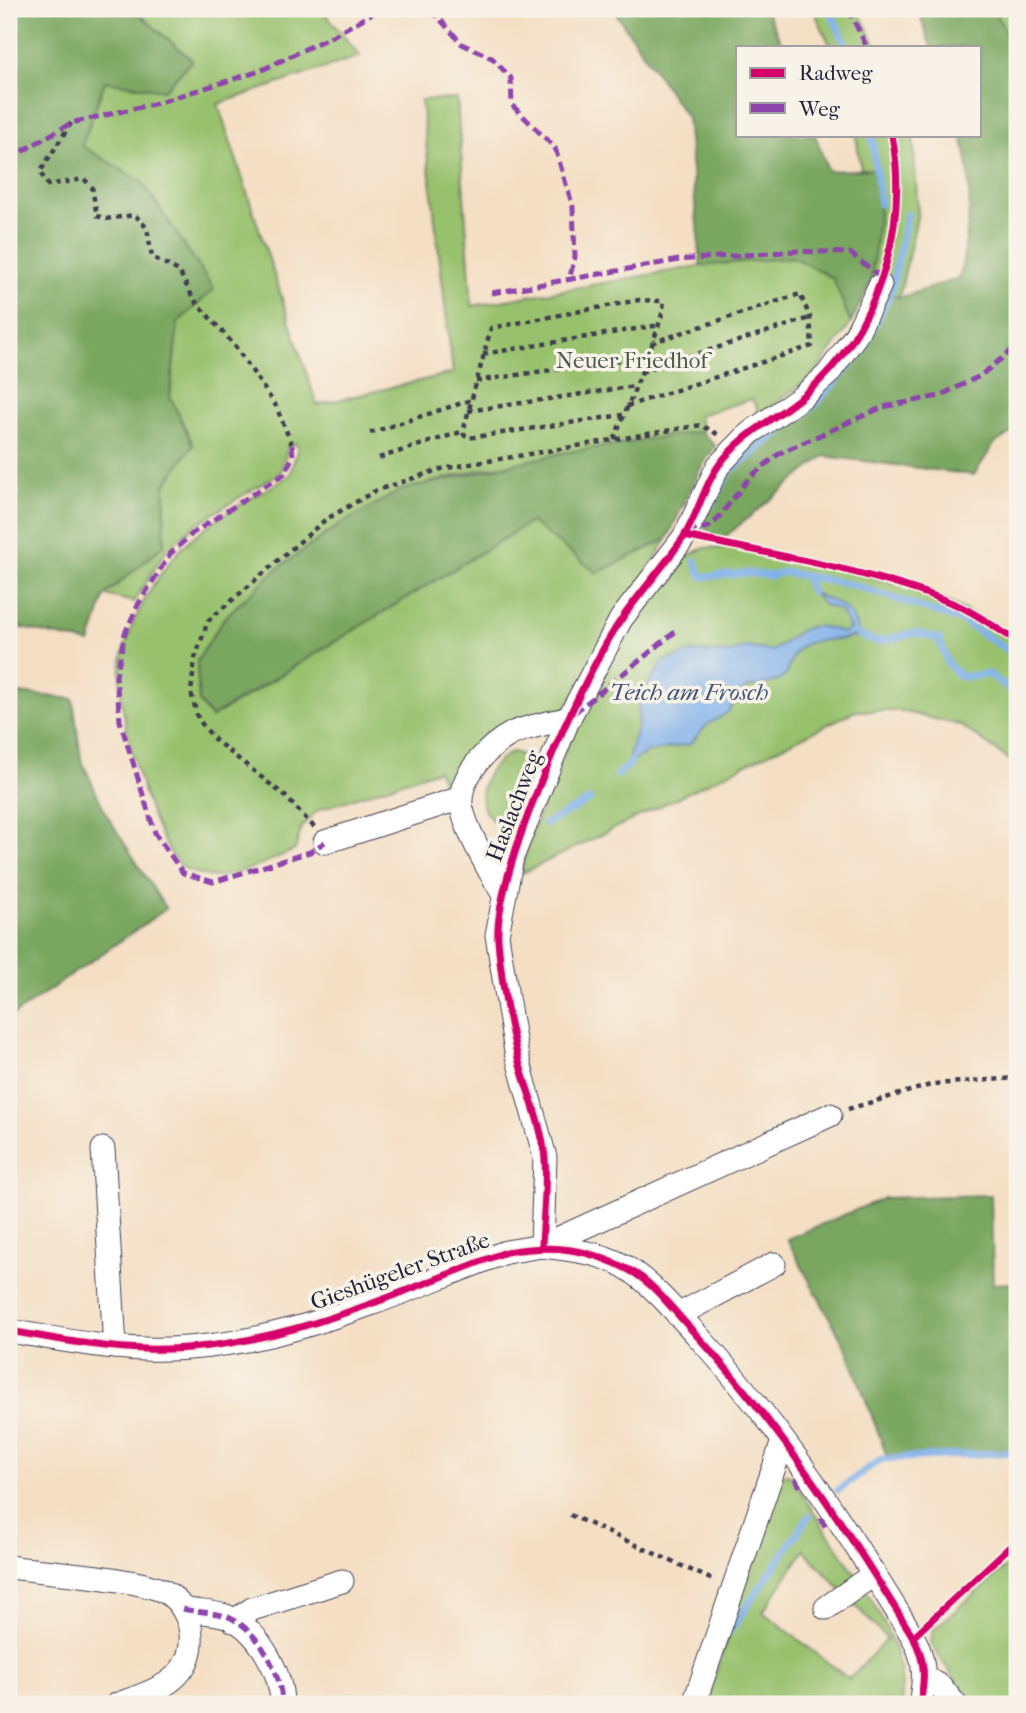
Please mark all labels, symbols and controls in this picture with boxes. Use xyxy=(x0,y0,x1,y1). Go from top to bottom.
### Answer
legend xyxy=(736,46,981,136)
text: Radweg xyxy=(799,61,873,85)
text: Weg xyxy=(798,97,841,121)
park label: Neuer Friedhof xyxy=(556,347,712,374)
water label: Teich am Frosch xyxy=(610,678,768,706)
street label: Haslachweg xyxy=(480,746,548,865)
street label: Gieshügeler Straße xyxy=(307,1226,493,1316)

